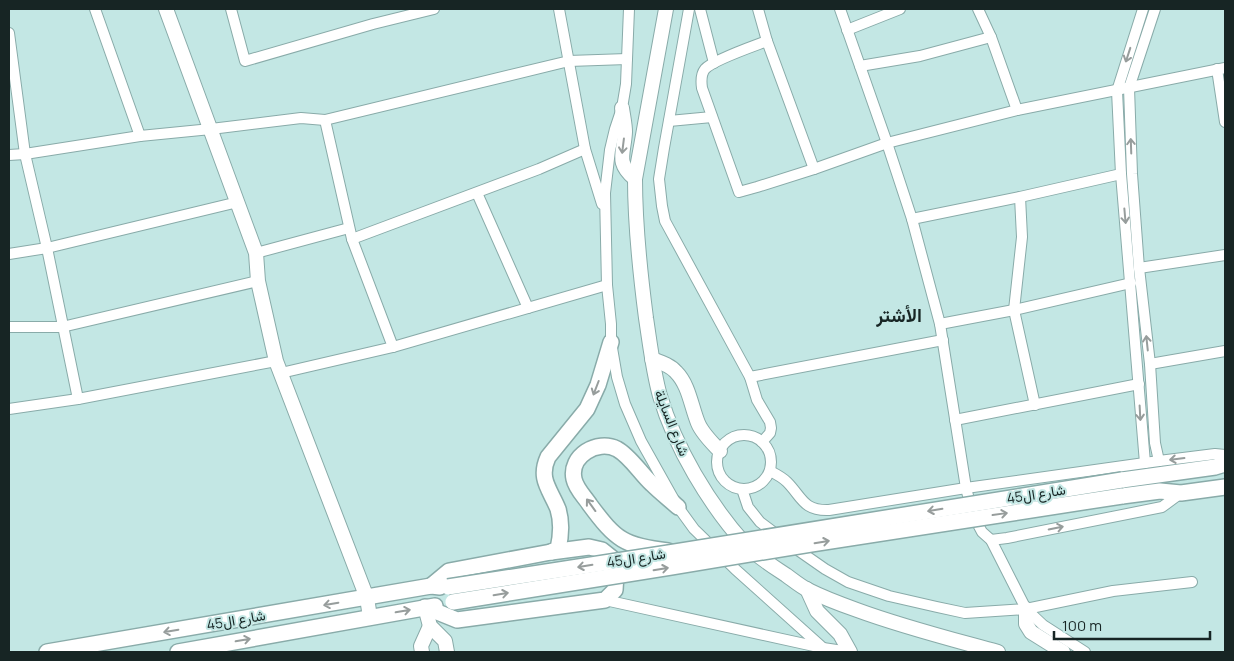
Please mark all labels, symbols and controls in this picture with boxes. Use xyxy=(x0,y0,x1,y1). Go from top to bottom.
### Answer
one-way arrow xyxy=(1123,47,1132,63)
one-way arrow xyxy=(618,137,628,153)
one-way arrow xyxy=(1126,138,1136,154)
one-way arrow xyxy=(1120,207,1129,223)
district label: الأشتر xyxy=(875,302,922,328)
one-way arrow xyxy=(1142,335,1152,351)
one-way arrow xyxy=(591,380,600,396)
street label: شارع السايلة xyxy=(649,387,694,459)
one-way arrow xyxy=(1136,404,1145,420)
one-way arrow xyxy=(1169,454,1185,464)
street label: شارع ال45 xyxy=(1005,479,1067,510)
one-way arrow xyxy=(585,499,596,513)
one-way arrow xyxy=(928,505,944,515)
one-way arrow xyxy=(991,509,1007,519)
one-way arrow xyxy=(1047,523,1063,532)
one-way arrow xyxy=(813,537,829,547)
street label: شارع ال45 xyxy=(605,543,667,574)
one-way arrow xyxy=(577,561,593,571)
one-way arrow xyxy=(653,564,669,574)
one-way arrow xyxy=(493,589,509,599)
one-way arrow xyxy=(324,599,340,609)
street label: شارع ال45 xyxy=(205,605,267,636)
one-way arrow xyxy=(395,606,411,616)
scale bar xyxy=(1054,608,1210,640)
text: 100 m xyxy=(1062,615,1102,636)
one-way arrow xyxy=(163,627,179,637)
one-way arrow xyxy=(235,635,251,645)

